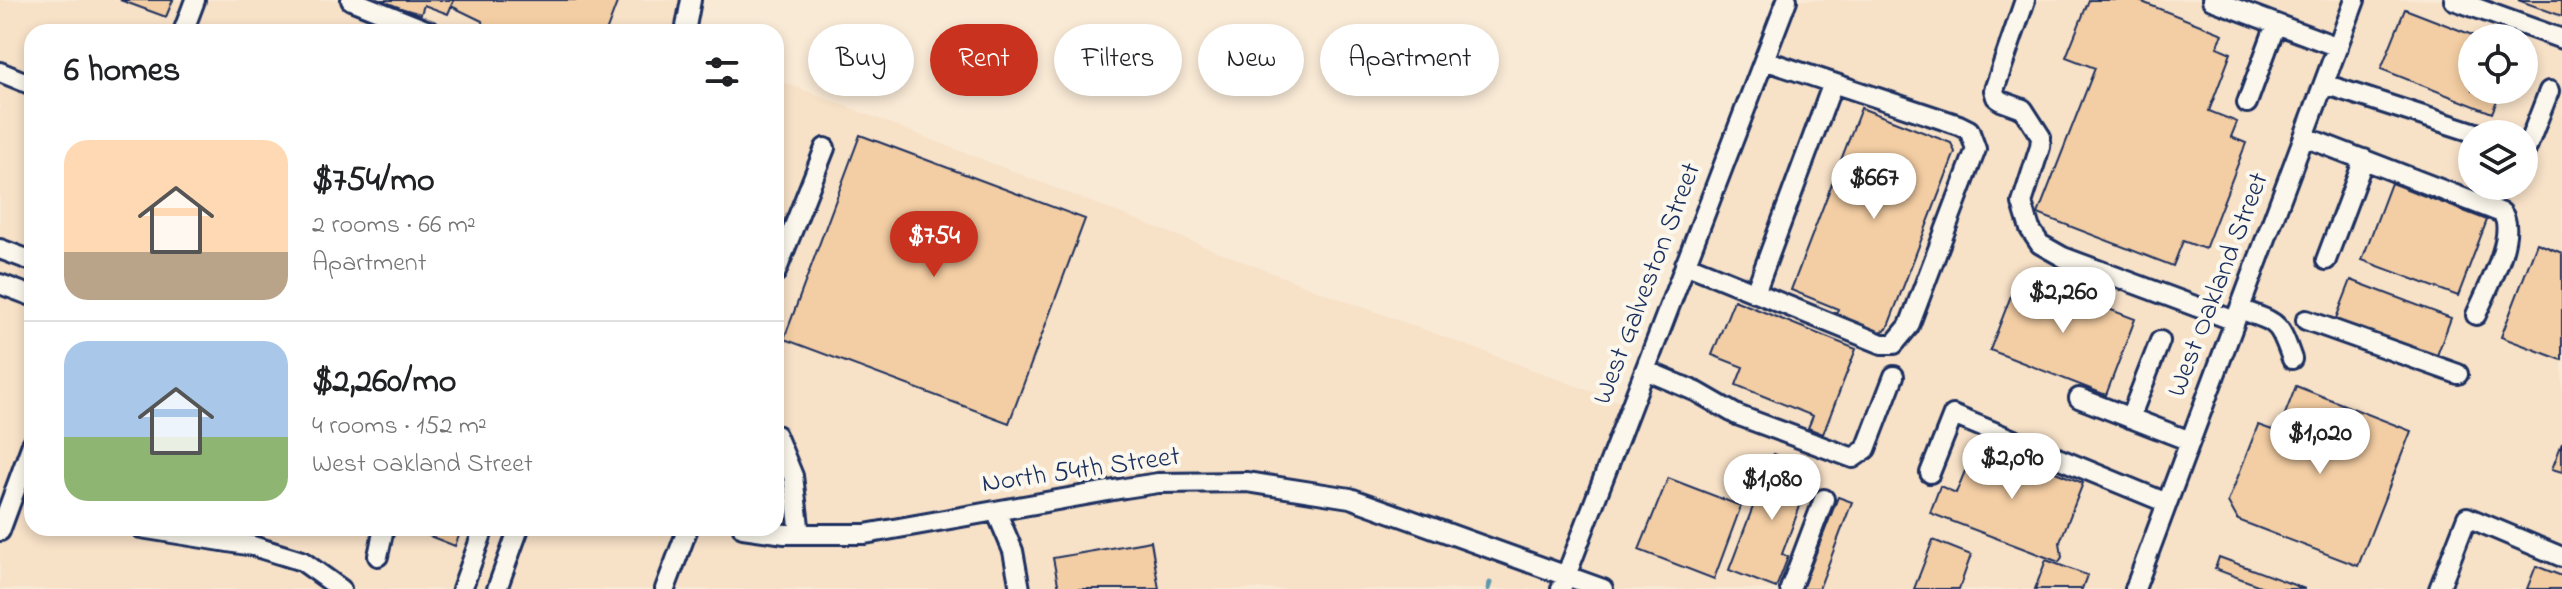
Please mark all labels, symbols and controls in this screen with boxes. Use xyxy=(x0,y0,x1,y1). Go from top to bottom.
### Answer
chip: Buy xyxy=(808,24,914,96)
chip: Rent xyxy=(930,24,1038,96)
chip: Filters xyxy=(1054,24,1182,96)
chip: New xyxy=(1198,24,1304,96)
chip: Apartment xyxy=(1320,24,1499,96)
map controls xyxy=(2458,24,2538,200)
button: locate xyxy=(2458,24,2538,104)
text: 6 homes xyxy=(64,47,180,97)
icon: filters xyxy=(700,50,744,94)
button: layers xyxy=(2458,120,2538,200)
pin: $667 xyxy=(1827,153,1921,221)
text: $754/mo xyxy=(312,157,435,207)
street label: West Galveston Street xyxy=(1583,157,1713,411)
text: $667 xyxy=(1849,160,1899,198)
street label: West Oakland Street xyxy=(2157,167,2281,403)
icon: home xyxy=(128,172,224,268)
text: 2 rooms · 66 m² xyxy=(312,207,476,245)
pin: $754 xyxy=(887,211,981,279)
text: $754 xyxy=(908,218,960,256)
text: Apartment xyxy=(312,245,426,283)
pin: $2,260 xyxy=(1998,267,2128,335)
text: $2,260 xyxy=(2029,274,2097,312)
text: $2,260/mo xyxy=(312,358,456,408)
icon: home xyxy=(128,373,224,469)
text: 4 rooms · 152 m² xyxy=(312,408,487,446)
pin: $1,020 xyxy=(2255,408,2385,476)
text: $1,020 xyxy=(2288,415,2352,453)
pin: $2,090 xyxy=(1947,433,2077,501)
street label: North 54th Street xyxy=(979,437,1183,505)
text: $2,090 xyxy=(1980,440,2044,478)
text: West Oakland Street xyxy=(312,446,533,484)
pin: $1,080 xyxy=(1707,454,1837,522)
text: $1,080 xyxy=(1742,461,1802,499)

